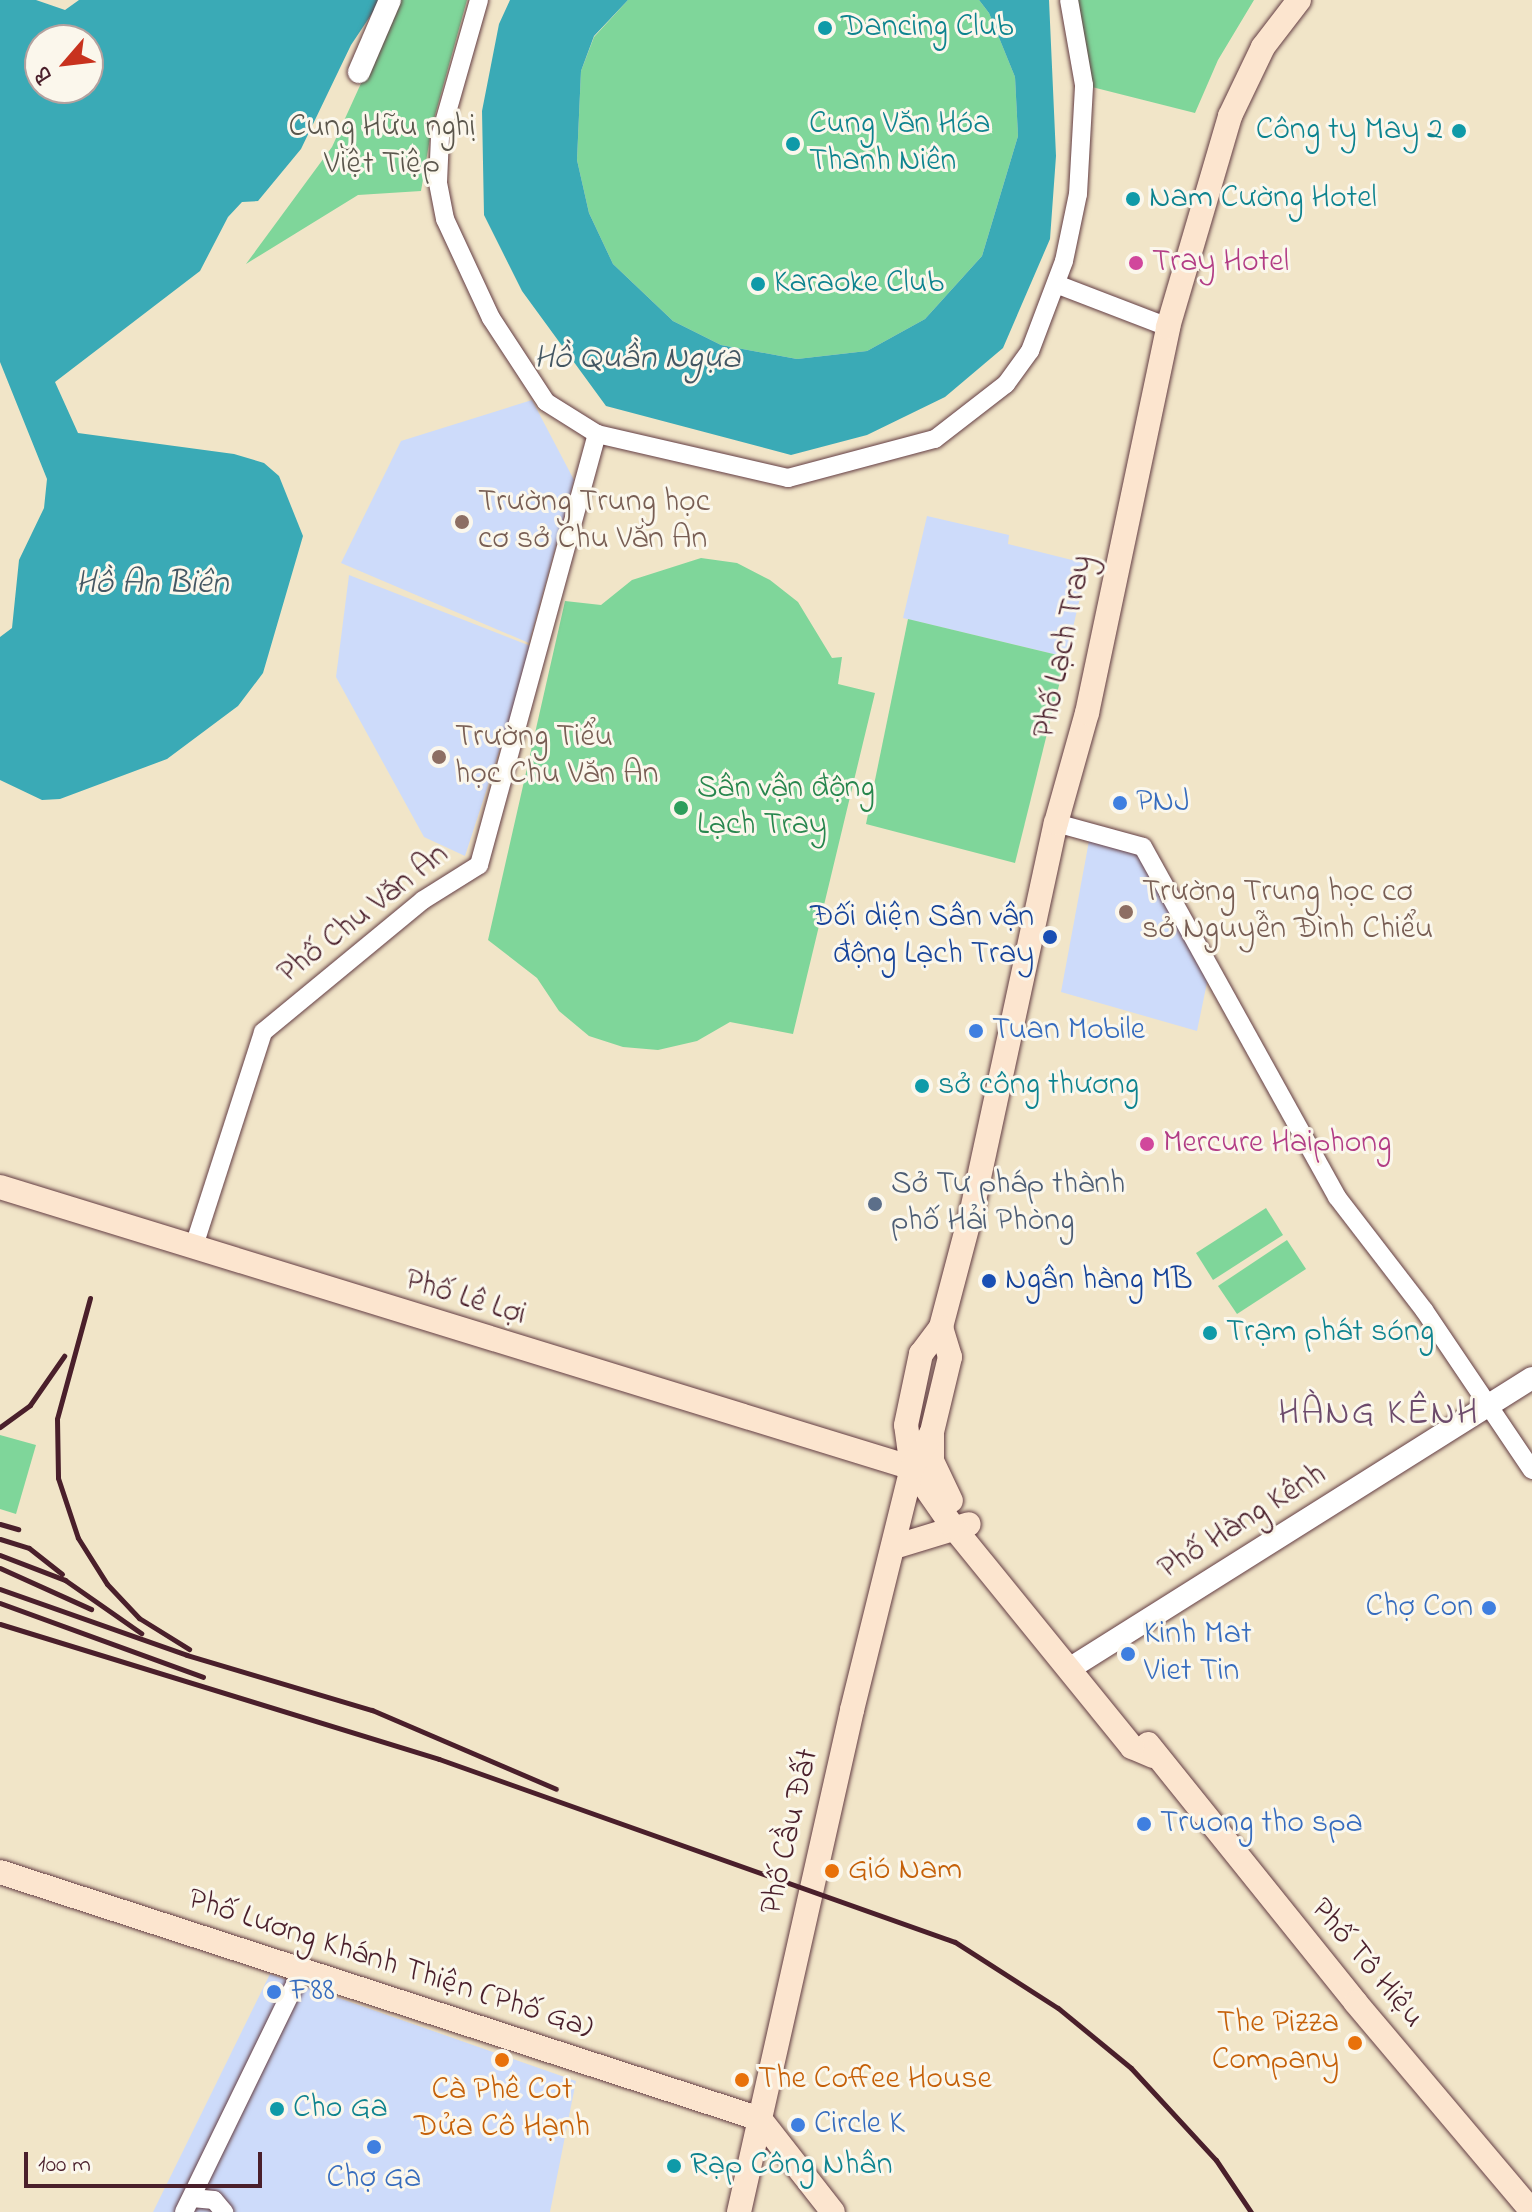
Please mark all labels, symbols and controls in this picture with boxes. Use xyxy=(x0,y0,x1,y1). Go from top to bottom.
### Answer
place label: Dancing Club xyxy=(841,9,1014,47)
marker: Dancing Club xyxy=(816,19,834,37)
north arrow xyxy=(24,24,104,104)
text: B xyxy=(27,60,62,88)
place label: Cung Văn Hóa Thanh Niên xyxy=(809,107,990,182)
park label: Cung Hữu nghị Việt Tiệp xyxy=(289,110,475,185)
place label: Công ty May 2 xyxy=(1256,112,1443,150)
marker: Công ty May 2 xyxy=(1450,122,1468,140)
marker: Cung Văn Hóa Thanh Niên xyxy=(784,135,802,153)
place label: Nam Cường Hotel xyxy=(1149,180,1377,218)
marker: Nam Cường Hotel xyxy=(1124,190,1142,208)
place label: Tray Hotel xyxy=(1152,244,1289,282)
marker: Tray Hotel xyxy=(1127,254,1145,272)
place label: Karaoke Club xyxy=(774,265,944,303)
marker: Karaoke Club xyxy=(749,275,767,293)
water label: Hồ Quần Ngựa xyxy=(534,340,740,380)
place label: Trường Trung học cơ sở Chu Văn An xyxy=(478,485,710,560)
marker: Trường Trung học cơ sở Chu Văn An xyxy=(453,513,471,531)
street label: Phố Lạch Tray xyxy=(1027,552,1103,742)
water label: Hồ An Biên xyxy=(75,565,229,605)
place label: Trường Tiểu học Chu Văn An xyxy=(455,720,659,795)
marker: Trường Tiểu học Chu Văn An xyxy=(430,748,448,766)
place label: Sân vận động Lạch Tray xyxy=(697,771,875,846)
place label: PNJ xyxy=(1136,784,1190,822)
marker: PNJ xyxy=(1111,794,1129,812)
marker: Sân vận động Lạch Tray xyxy=(672,799,690,817)
street label: Phố Chu Văn An xyxy=(271,836,457,994)
place label: Trường Trung học cơ sở Nguyễn Đình Chiểu xyxy=(1142,875,1433,950)
place label: Đối diện Sân vận động Lạch Tray xyxy=(810,900,1034,975)
marker: Trường Trung học cơ sở Nguyễn Đình Chiểu xyxy=(1117,903,1135,921)
marker: Đối diện Sân vận động Lạch Tray xyxy=(1041,928,1059,946)
place label: Tuan Mobile xyxy=(992,1012,1145,1050)
marker: Tuan Mobile xyxy=(967,1022,985,1040)
place label: sở công thương xyxy=(938,1067,1139,1105)
marker: sở công thương xyxy=(913,1077,931,1095)
place label: Mercure Haiphong xyxy=(1163,1125,1391,1163)
marker: Mercure Haiphong xyxy=(1138,1135,1156,1153)
place label: Sở Tư pháp thành phố Hải Phòng xyxy=(891,1167,1125,1242)
marker: Sở Tư pháp thành phố Hải Phòng xyxy=(866,1195,884,1213)
street label: Phố Lê Lợi xyxy=(400,1262,530,1336)
place label: Ngân hàng MB xyxy=(1005,1262,1193,1300)
marker: Ngân hàng MB xyxy=(980,1272,998,1290)
place label: Trạm phát sóng xyxy=(1226,1314,1434,1352)
marker: Trạm phát sóng xyxy=(1201,1324,1219,1342)
district label: HÀNG KÊNH xyxy=(1278,1393,1480,1437)
street label: Phố Hàng Kênh xyxy=(1152,1456,1334,1590)
place label: Chợ Con xyxy=(1366,1589,1473,1627)
marker: Chợ Con xyxy=(1480,1599,1498,1617)
place label: Kinh Mat Viet Tin xyxy=(1144,1617,1252,1692)
marker: Kinh Mat Viet Tin xyxy=(1119,1645,1137,1663)
street label: Phố Cầu Đất xyxy=(753,1745,829,1919)
place label: Truong tho spa xyxy=(1160,1805,1363,1843)
marker: Truong tho spa xyxy=(1135,1815,1153,1833)
place label: Gió Nam xyxy=(848,1852,962,1890)
marker: Gió Nam xyxy=(823,1862,841,1880)
street label: Phố Lương Khánh Thiện (Phố Ga) xyxy=(183,1881,597,2049)
street label: Phố Tô Hiệu xyxy=(1301,1891,1431,2037)
place label: F88 xyxy=(290,1973,335,2011)
marker: F88 xyxy=(265,1983,283,2001)
place label: The Pizza Company xyxy=(1212,2006,1339,2081)
marker: The Pizza Company xyxy=(1346,2034,1364,2052)
marker: Cà Phê Cot Dửa Cô Hạnh xyxy=(493,2051,511,2069)
place label: The Coffee House xyxy=(758,2061,992,2099)
marker: The Coffee House xyxy=(733,2071,751,2089)
place label: Cà Phê Cot Dửa Cô Hạnh xyxy=(414,2073,590,2148)
place label: Cho Ga xyxy=(293,2090,388,2128)
marker: Cho Ga xyxy=(268,2100,286,2118)
place label: Circle K xyxy=(814,2106,905,2144)
marker: Circle K xyxy=(789,2116,807,2134)
scale bar xyxy=(28,2136,266,2186)
marker: Chợ Ga xyxy=(365,2138,383,2156)
place label: Rạp Công Nhân xyxy=(690,2147,893,2185)
text: 100 m xyxy=(38,2148,91,2183)
marker: Rạp Công Nhân xyxy=(665,2157,683,2175)
place label: Chợ Ga xyxy=(327,2160,421,2198)

